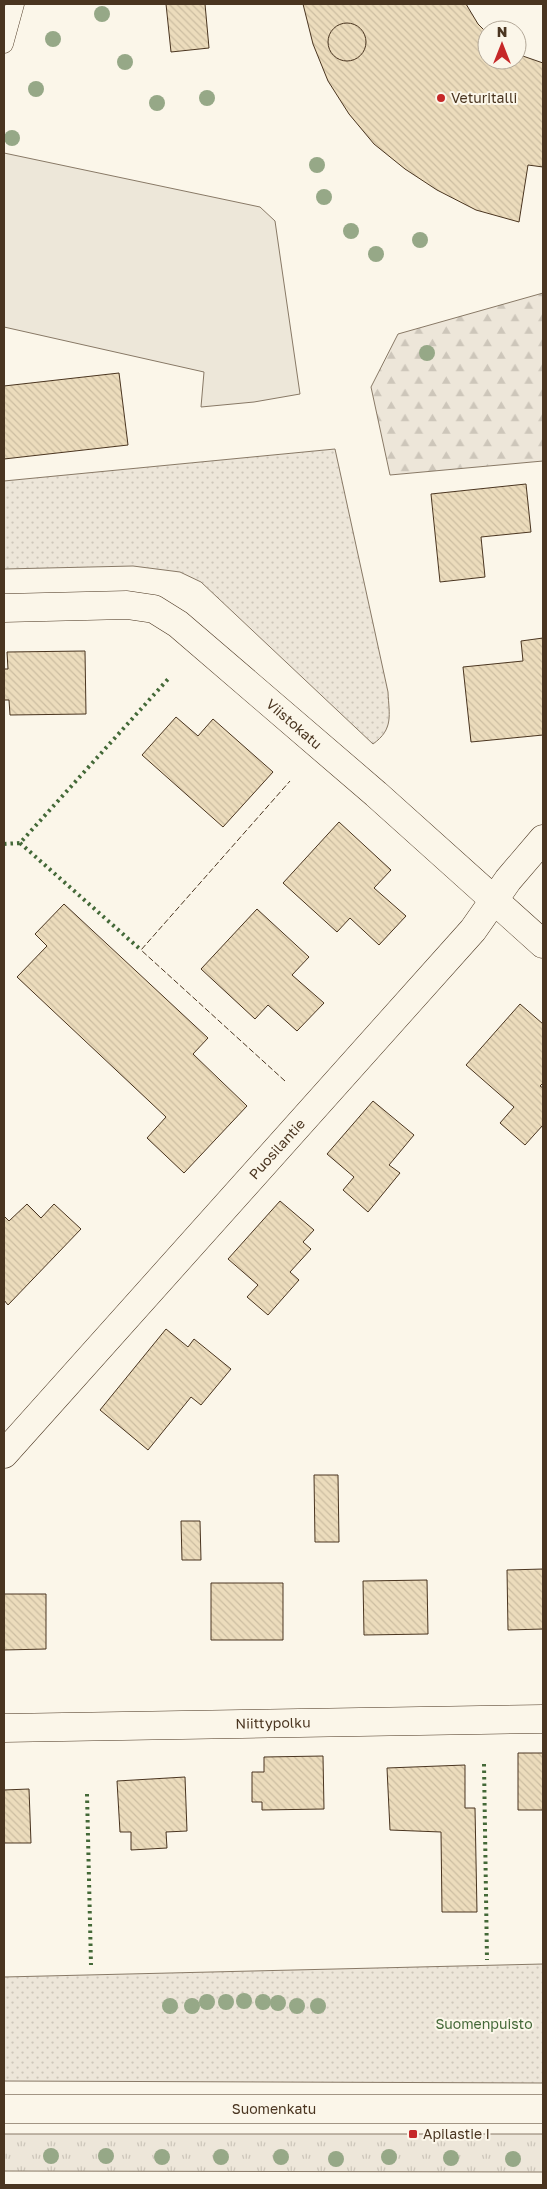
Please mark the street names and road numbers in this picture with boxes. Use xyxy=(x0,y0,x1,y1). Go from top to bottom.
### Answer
street label: Viistokatu xyxy=(263,695,326,752)
street label: Puosilantie xyxy=(245,1115,308,1182)
street label: Niittypolku xyxy=(235,1713,311,1732)
street label: Suomenkatu xyxy=(232,2100,316,2117)

